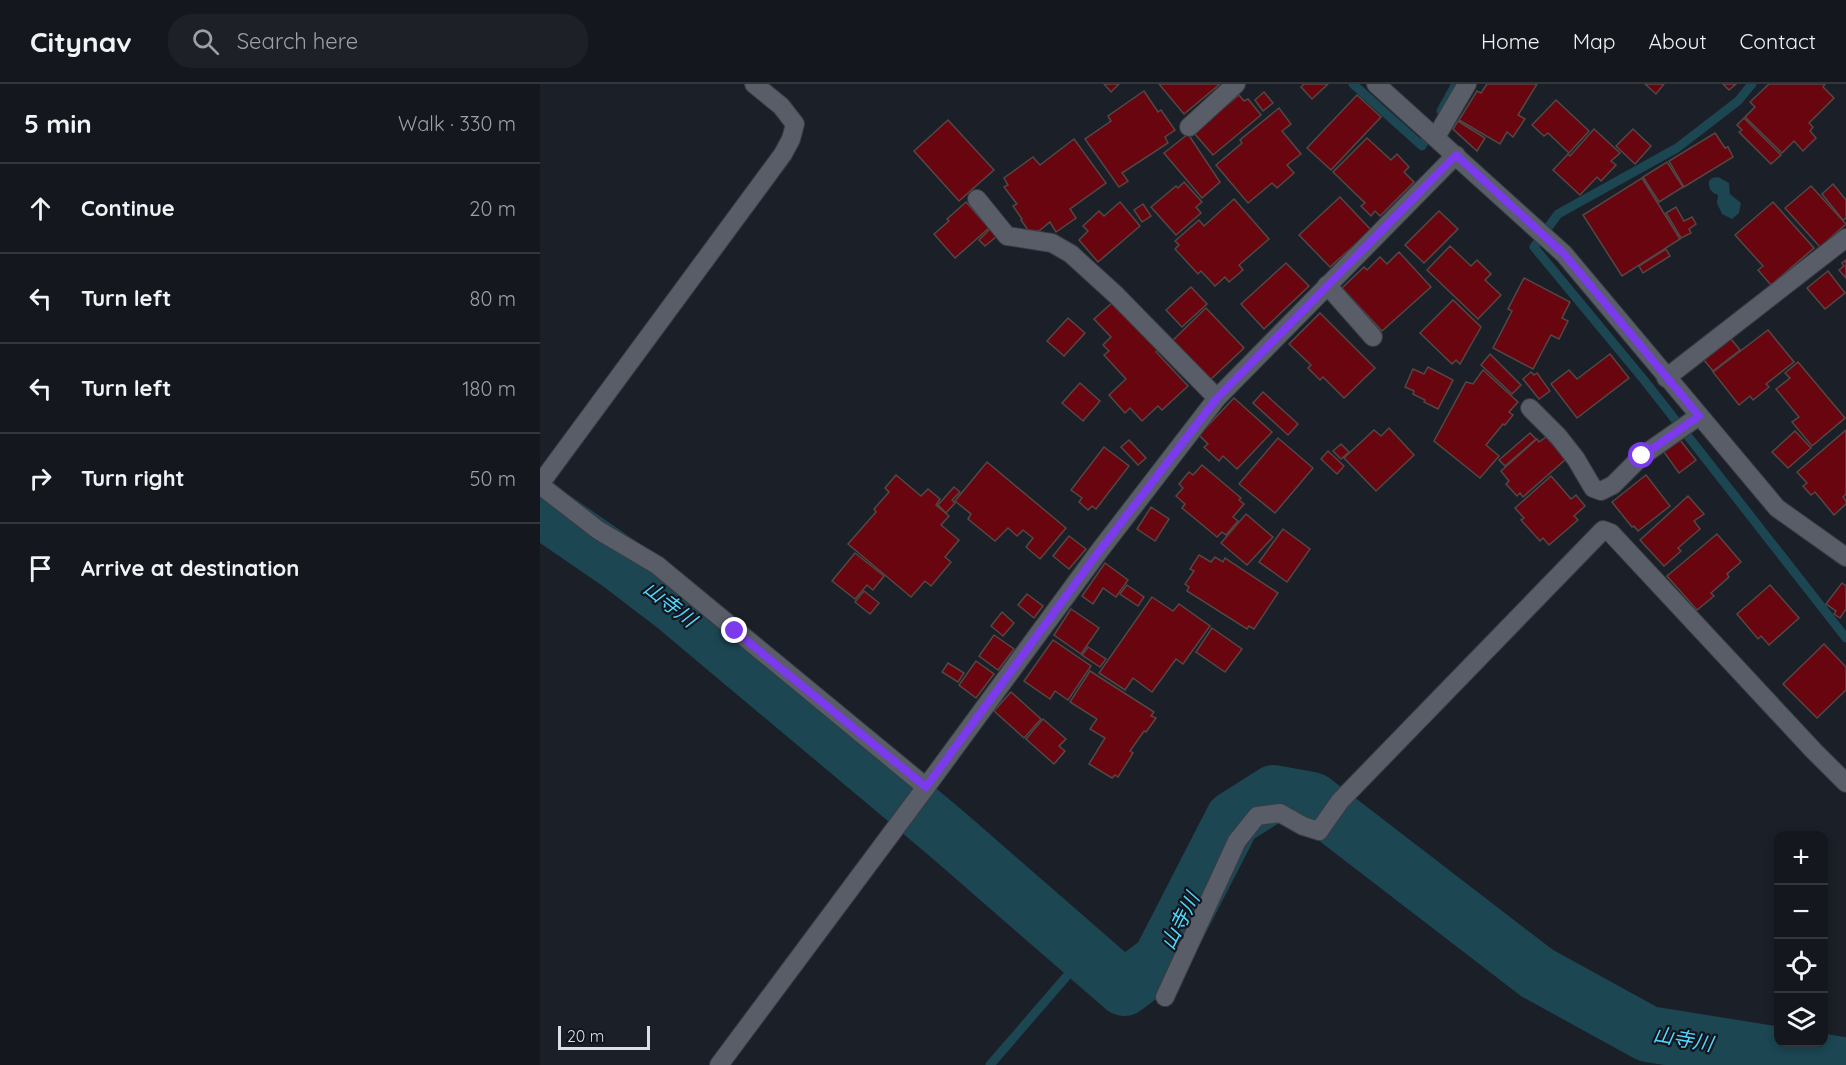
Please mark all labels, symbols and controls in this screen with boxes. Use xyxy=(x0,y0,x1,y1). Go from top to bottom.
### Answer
search box xyxy=(168,14,588,68)
text: Citynav xyxy=(30,24,132,59)
icon: search xyxy=(189,25,222,58)
text: Search here xyxy=(237,27,358,55)
text: Home xyxy=(1481,28,1540,54)
text: Map xyxy=(1573,28,1616,54)
text: About xyxy=(1649,28,1707,54)
text: Contact xyxy=(1740,28,1816,54)
text: 5 min xyxy=(24,107,92,140)
text: Walk · 330 m xyxy=(398,111,516,136)
icon: ahead xyxy=(24,192,57,225)
text: Continue xyxy=(81,194,175,222)
text: 20 m xyxy=(469,196,516,221)
icon: left xyxy=(24,282,57,315)
text: Turn left xyxy=(81,284,171,312)
text: 80 m xyxy=(470,286,516,311)
icon: left xyxy=(24,372,57,405)
text: Turn left xyxy=(81,374,171,402)
text: 180 m xyxy=(462,376,516,401)
route start xyxy=(1628,442,1654,468)
icon: right xyxy=(24,462,57,495)
text: Turn right xyxy=(81,464,185,492)
text: 50 m xyxy=(470,466,516,491)
icon: arrive xyxy=(24,552,57,585)
text: Arrive at destination xyxy=(81,554,299,582)
water label: 山寺川 xyxy=(639,575,703,633)
route end xyxy=(721,617,747,643)
map controls xyxy=(1774,831,1828,1047)
button: + xyxy=(1774,831,1828,885)
button: − xyxy=(1774,885,1828,939)
water label: 山寺川 xyxy=(1155,887,1205,953)
button: locate xyxy=(1774,939,1828,993)
button: layers xyxy=(1774,993,1828,1047)
water label: 山寺川 xyxy=(1651,1021,1717,1056)
scale bar xyxy=(558,1023,650,1050)
text: 20 m xyxy=(567,1026,604,1046)

